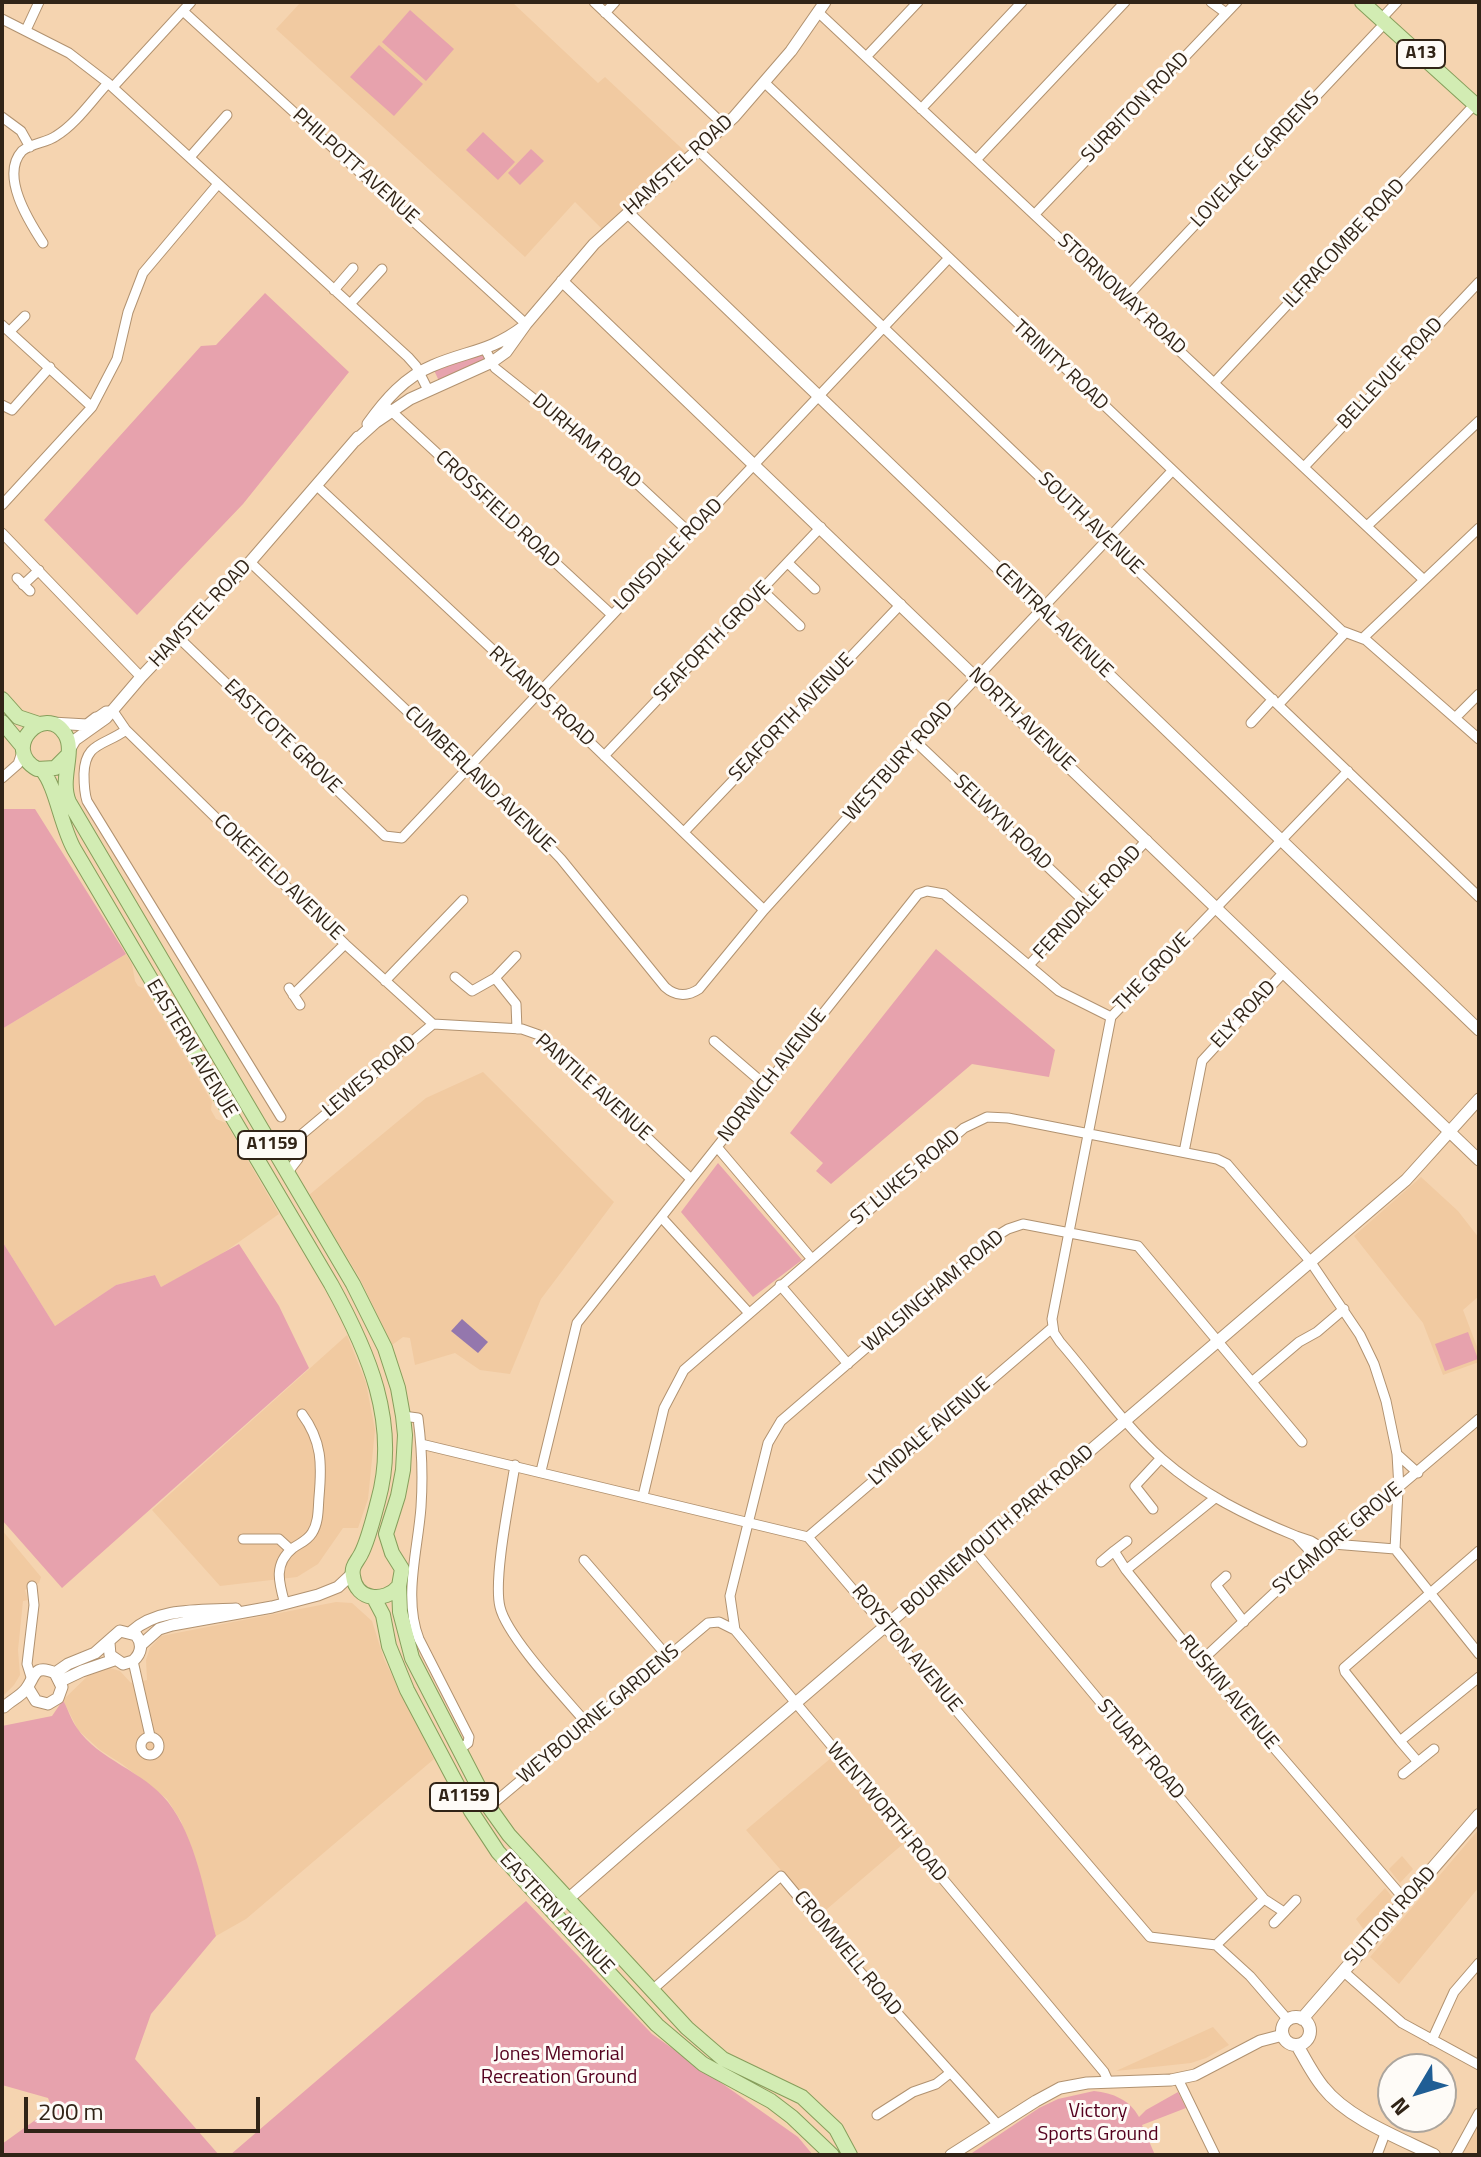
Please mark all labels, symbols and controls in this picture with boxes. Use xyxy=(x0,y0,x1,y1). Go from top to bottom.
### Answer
road number: A13 xyxy=(1397,40,1445,68)
street label: SURBITON ROAD xyxy=(1077,48,1195,168)
street label: LOVELACE GARDENS xyxy=(1187,87,1325,233)
street label: PHILPOTT AVENUE xyxy=(287,104,423,230)
street label: HAMSTEL ROAD xyxy=(619,111,739,221)
street label: ILFRACOMBE ROAD xyxy=(1279,175,1411,313)
street label: STORNOWAY ROAD xyxy=(1052,229,1190,361)
street label: BELLEVUE ROAD xyxy=(1333,313,1449,435)
street label: TRINITY ROAD xyxy=(1007,316,1113,416)
street label: DURHAM ROAD xyxy=(527,389,645,495)
street label: CROSSFIELD ROAD xyxy=(430,446,564,574)
street label: SOUTH AVENUE xyxy=(1032,468,1148,580)
street label: LONSDALE ROAD xyxy=(610,494,728,616)
street label: HAMSTEL ROAD xyxy=(145,555,257,673)
street label: CENTRAL AVENUE xyxy=(989,558,1117,684)
street label: SEAFORTH GROVE xyxy=(649,577,777,707)
street label: RYLANDS ROAD xyxy=(483,642,599,752)
street label: SEAFORTH AVENUE xyxy=(725,649,859,787)
street label: NORTH AVENUE xyxy=(963,663,1079,777)
street label: EASTCOTE GROVE xyxy=(218,675,346,799)
street label: WESTBURY ROAD xyxy=(839,697,959,827)
street label: CUMBERLAND AVENUE xyxy=(399,702,559,858)
street label: SELWYN ROAD xyxy=(948,770,1056,876)
street label: COKEFIELD AVENUE xyxy=(208,810,348,946)
street label: FERNDALE ROAD xyxy=(1029,841,1147,965)
street label: THE GROVE xyxy=(1110,929,1196,1017)
street label: EASTERN AVENUE xyxy=(140,976,242,1122)
street label: ELY ROAD xyxy=(1207,976,1281,1054)
street label: NORWICH AVENUE xyxy=(714,1005,832,1147)
street label: PANTILE AVENUE xyxy=(530,1029,656,1147)
street label: LEWES ROAD xyxy=(318,1031,422,1123)
street label: ST LUKES ROAD xyxy=(846,1125,966,1231)
road number: A1159 xyxy=(238,1131,306,1159)
street label: WALSINGHAM ROAD xyxy=(858,1226,1010,1358)
street label: LYNDALE AVENUE xyxy=(864,1373,996,1491)
street label: BOURNEMOUTH PARK ROAD xyxy=(897,1441,1099,1621)
street label: SYCAMORE GROVE xyxy=(1268,1478,1408,1600)
street label: ROYSTON AVENUE xyxy=(846,1580,966,1718)
street label: RUSKIN AVENUE xyxy=(1173,1631,1283,1755)
street label: WEYBOURNE GARDENS xyxy=(513,1640,685,1790)
street label: STUART ROAD xyxy=(1091,1695,1189,1805)
street label: WENTWORTH ROAD xyxy=(821,1738,951,1888)
road number: A1159 xyxy=(430,1783,498,1811)
street label: EASTERN AVENUE xyxy=(494,1848,618,1980)
street label: SUTTON ROAD xyxy=(1340,1862,1442,1972)
street label: CROMWELL ROAD xyxy=(788,1887,906,2021)
park label: Jones Memorial Recreation Ground xyxy=(481,2043,637,2090)
north arrow xyxy=(1377,2053,1457,2133)
scale bar xyxy=(28,2081,264,2131)
text: N xyxy=(1382,2090,1418,2123)
text: 200 m xyxy=(38,2093,104,2129)
park label: Victory Sports Ground xyxy=(1037,2100,1159,2147)

